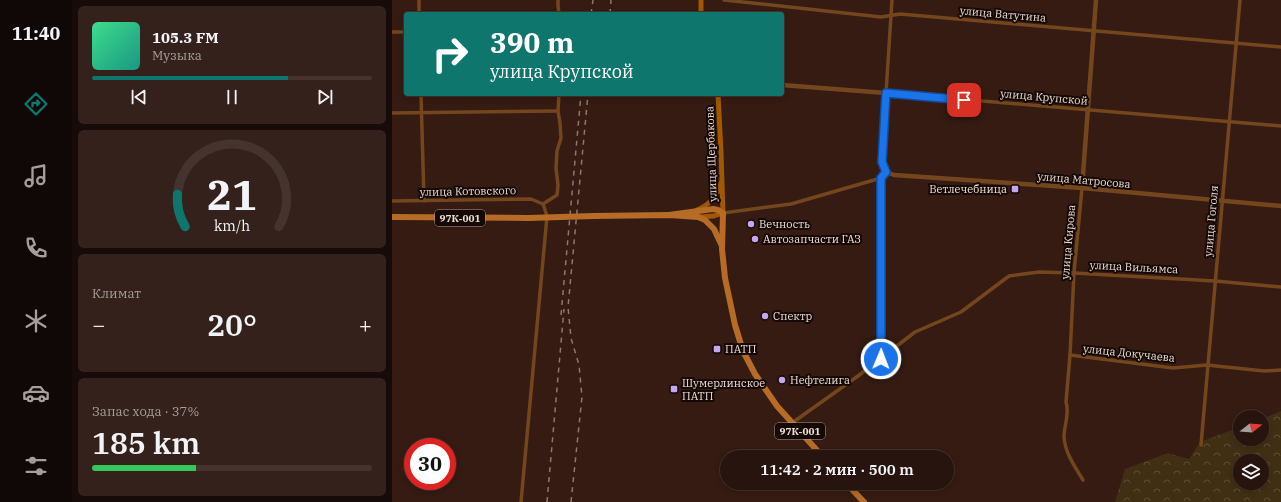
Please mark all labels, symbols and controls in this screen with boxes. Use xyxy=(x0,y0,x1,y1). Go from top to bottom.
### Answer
street label: улица Ватутина xyxy=(959,3,1047,25)
text: 11:40 xyxy=(12,22,60,45)
text: 390 m xyxy=(490,24,574,61)
text: 105.3 FM xyxy=(152,28,219,47)
icon: right xyxy=(424,28,476,80)
text: Музыка xyxy=(152,47,202,64)
text: улица Крупской xyxy=(490,60,634,83)
pin xyxy=(947,83,981,117)
icon: previous xyxy=(128,86,150,108)
icon: pause xyxy=(221,86,243,108)
icon: next xyxy=(314,86,336,108)
street label: улица Крупской xyxy=(1000,86,1088,108)
icon: arrive xyxy=(953,89,975,111)
icon: directions xyxy=(22,90,50,118)
street label: улица Щербакова xyxy=(702,106,720,202)
icon: music xyxy=(22,162,50,190)
text: 21 xyxy=(207,167,257,221)
street label: улица Матросова xyxy=(1037,169,1131,191)
place label: Ветлечебница xyxy=(929,182,1007,196)
street label: улица Котовского xyxy=(420,183,516,199)
marker: Ветлечебница xyxy=(1010,184,1020,194)
street label: улица Гоголя xyxy=(1201,185,1221,257)
street label: улица Кирова xyxy=(1058,204,1078,280)
road number: 97К-001 xyxy=(435,210,485,226)
text: km/h xyxy=(214,216,250,235)
place label: Вечность xyxy=(759,217,810,231)
marker: Вечность xyxy=(746,219,756,229)
place label: Автозапчасти ГАЗ xyxy=(763,232,861,246)
icon: phone xyxy=(22,234,50,262)
marker: Автозапчасти ГАЗ xyxy=(750,234,760,244)
street label: улица Вильямса xyxy=(1089,258,1179,276)
text: Климат xyxy=(92,285,141,302)
text: 20° xyxy=(207,305,257,344)
icon: climate xyxy=(22,307,50,335)
place label: Спектр xyxy=(773,309,813,323)
text: − xyxy=(92,310,105,339)
text: + xyxy=(359,310,372,339)
marker: Спектр xyxy=(760,311,770,321)
position arrow xyxy=(860,338,902,380)
street label: улица Докучаева xyxy=(1082,341,1176,365)
place label: ПАТП xyxy=(725,342,757,356)
marker: ПАТП xyxy=(712,344,722,354)
place label: Нефтелига xyxy=(790,373,850,387)
marker: Нефтелига xyxy=(777,375,787,385)
place label: Шумерлинское ПАТП xyxy=(682,376,765,403)
icon: car xyxy=(22,379,50,407)
marker: Шумерлинское ПАТП xyxy=(669,384,679,394)
text: Запас хода · 37% xyxy=(92,403,199,420)
north arrow xyxy=(1233,410,1269,446)
map controls xyxy=(1233,410,1269,490)
text: 185 km xyxy=(92,423,200,462)
road number: 97К-001 xyxy=(775,423,825,439)
speed limit sign: 30 xyxy=(404,438,456,490)
icon: filters xyxy=(22,452,50,480)
button: layers xyxy=(1233,454,1269,490)
text: 11:42 · 2 мин · 500 m xyxy=(760,460,914,479)

